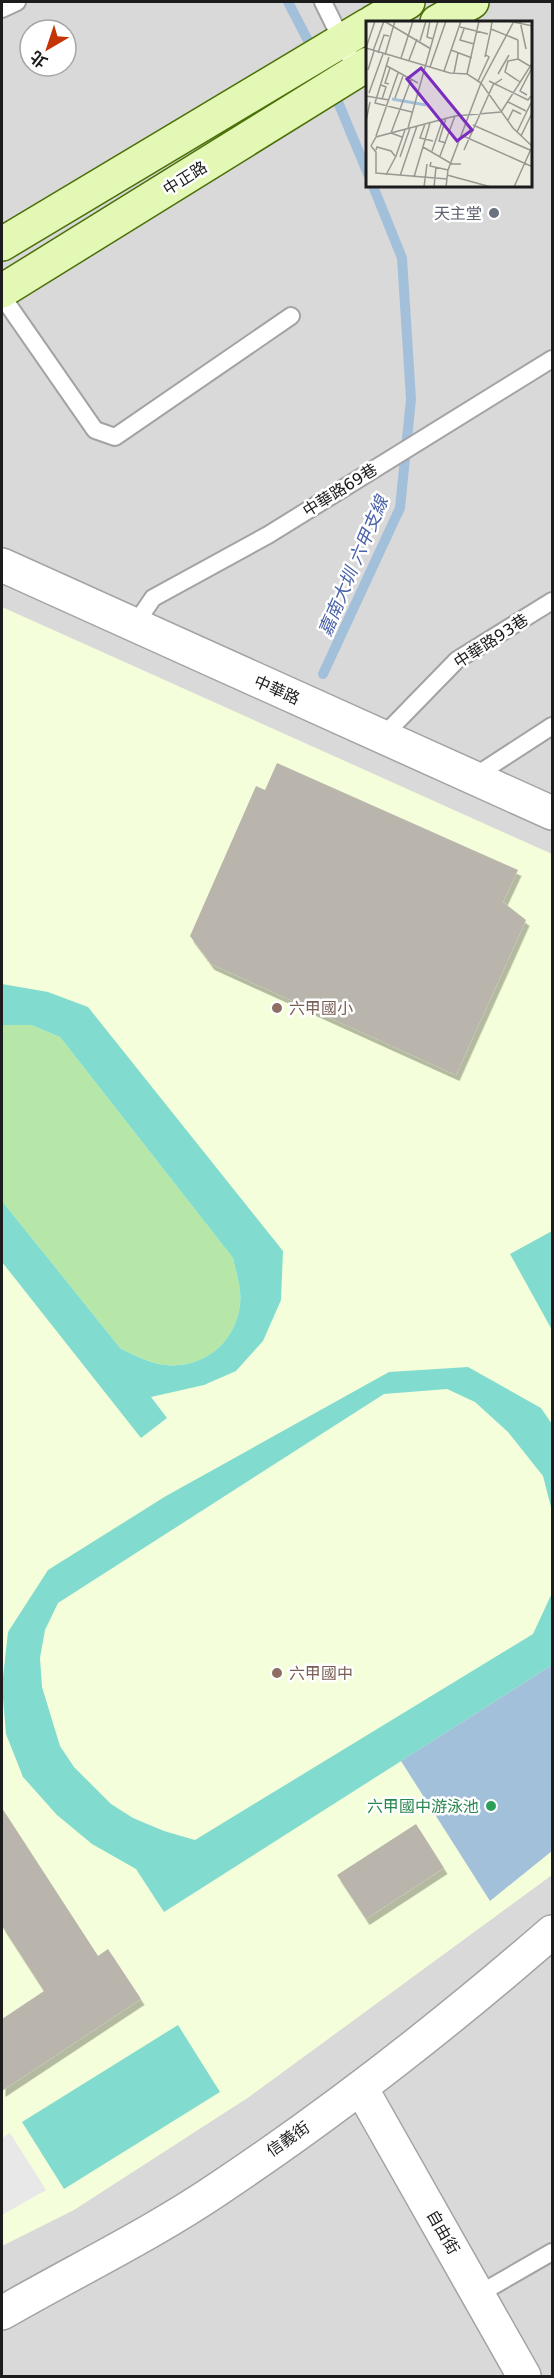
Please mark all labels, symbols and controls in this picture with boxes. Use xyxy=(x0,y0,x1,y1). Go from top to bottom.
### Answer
north arrow xyxy=(18,18,78,78)
inset map xyxy=(366,21,533,188)
text: 北 xyxy=(27,47,51,72)
street label: 中正路 xyxy=(160,157,210,199)
place label: 天主堂 xyxy=(434,204,482,223)
marker: 天主堂 xyxy=(487,206,501,220)
street label: 中華路69巷 xyxy=(299,460,381,520)
water label: 嘉南大圳 六甲支線 xyxy=(314,491,393,639)
street label: 中華路93巷 xyxy=(450,610,532,672)
street label: 中華路 xyxy=(251,672,303,708)
place label: 六甲國小 xyxy=(289,999,353,1018)
marker: 六甲國小 xyxy=(270,1001,284,1015)
place label: 六甲國中 xyxy=(289,1664,353,1683)
marker: 六甲國中 xyxy=(270,1666,284,1680)
place label: 六甲國中游泳池 xyxy=(367,1797,479,1816)
marker: 六甲國中游泳池 xyxy=(484,1799,498,1813)
street label: 信義街 xyxy=(263,2117,313,2161)
street label: 自由街 xyxy=(423,2206,463,2258)

